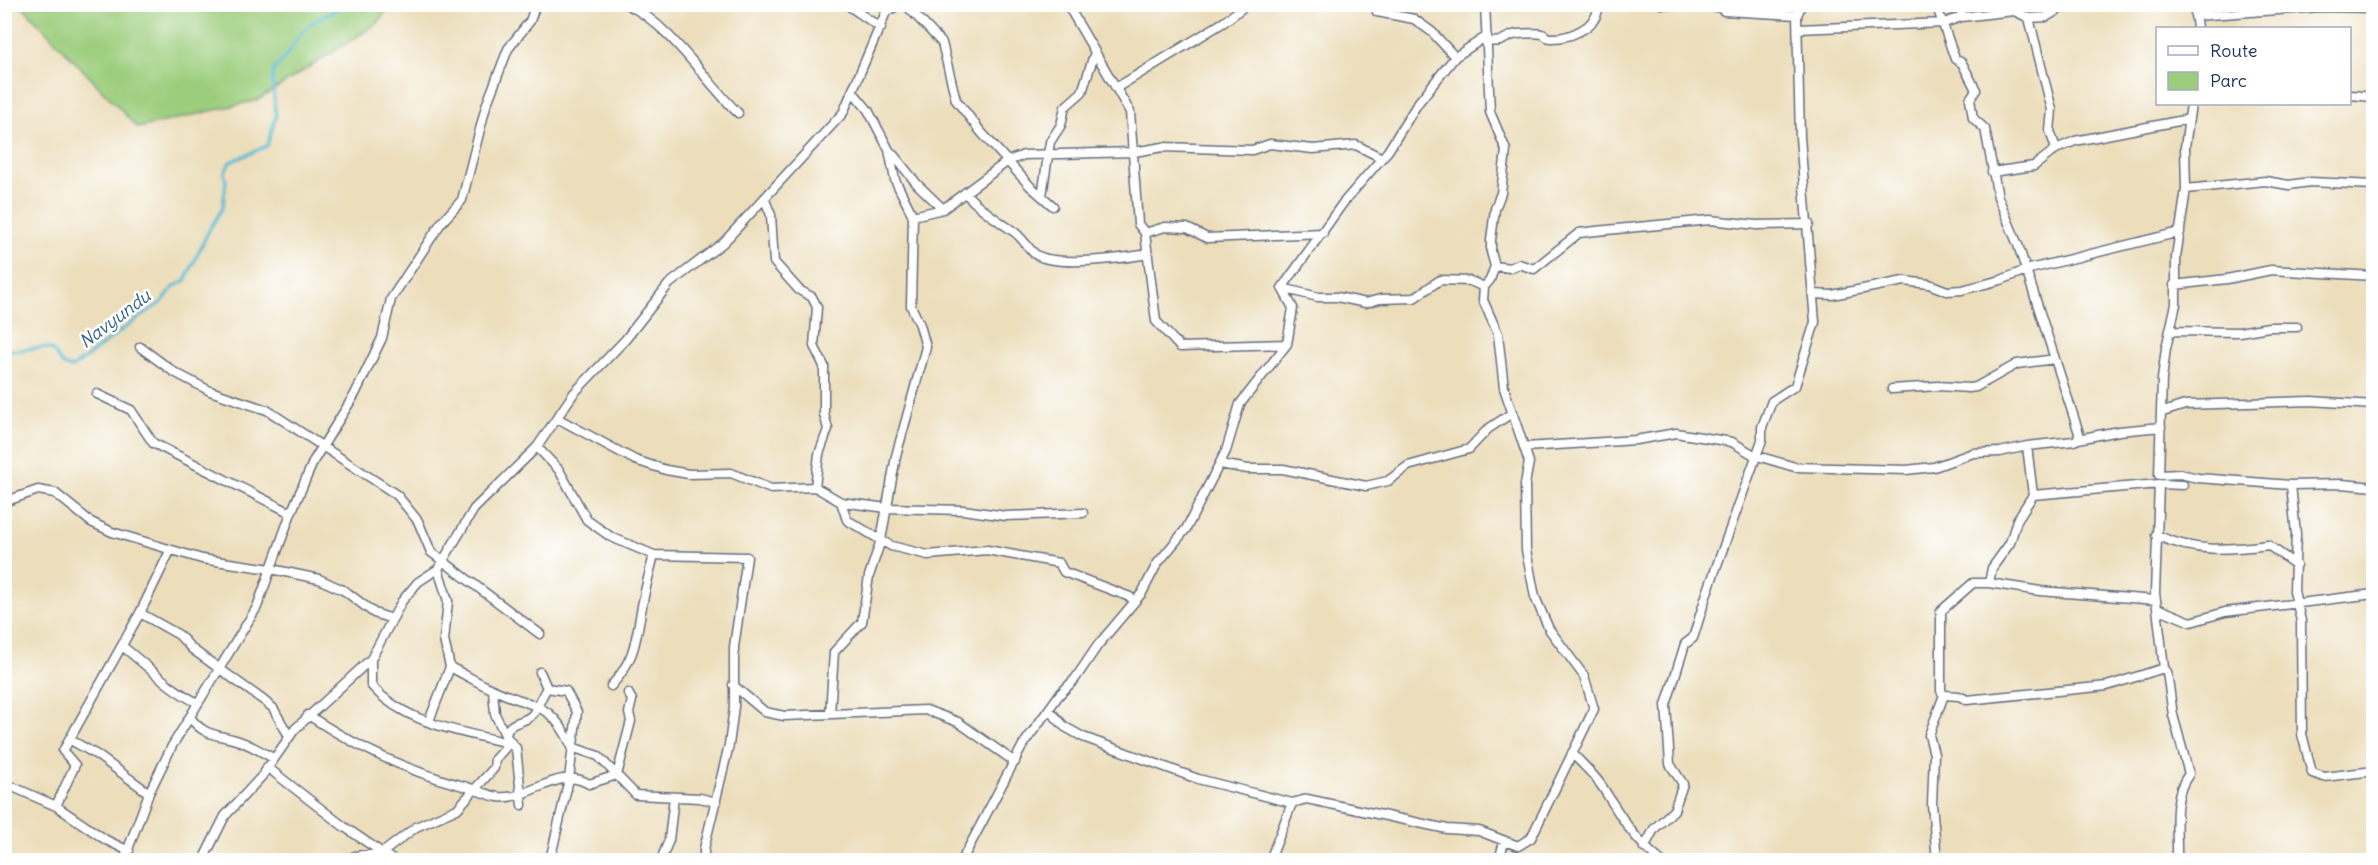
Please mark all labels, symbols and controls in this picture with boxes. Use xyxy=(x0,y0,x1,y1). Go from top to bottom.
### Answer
legend xyxy=(2156,27,2351,105)
text: Route xyxy=(2210,39,2258,62)
text: Parc xyxy=(2210,69,2247,92)
water label: Navyundu xyxy=(74,283,156,353)

